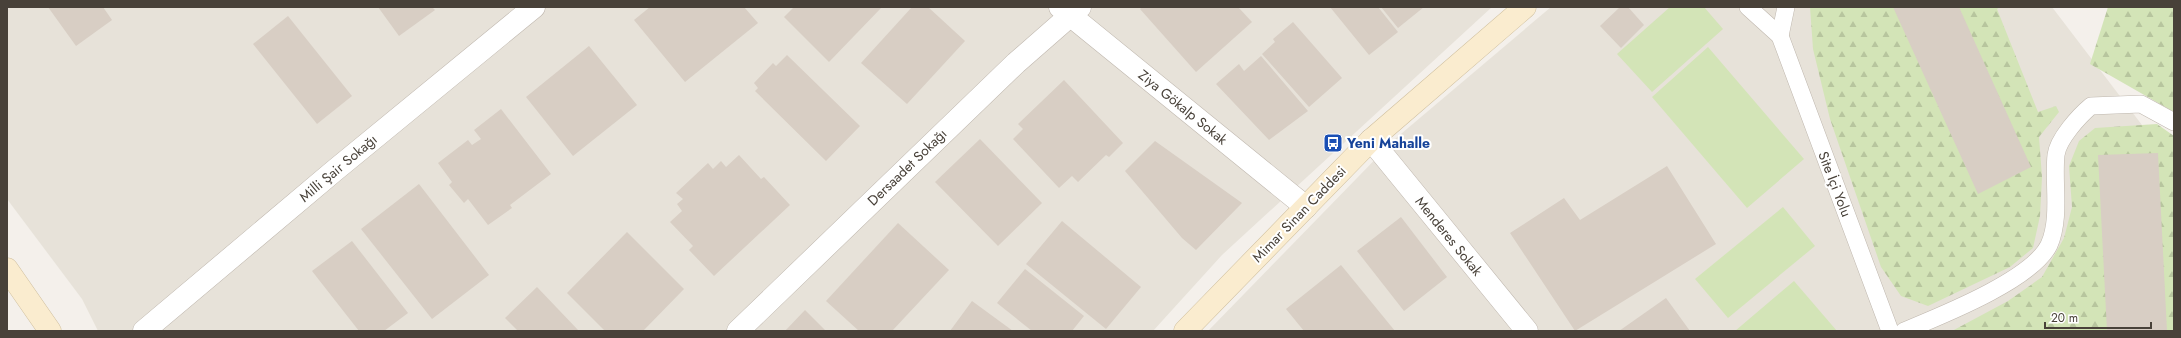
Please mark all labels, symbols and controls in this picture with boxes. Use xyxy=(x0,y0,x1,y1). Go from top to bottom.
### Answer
street label: Ziya Gökalp Sokak xyxy=(1134,65,1232,150)
street label: Dersaadet Sokağı xyxy=(863,124,951,210)
street label: Milli Şair Sokağı xyxy=(295,129,381,207)
bus stop icon: Yeni Mahalle xyxy=(1322,132,1344,154)
place label: Yeni Mahalle xyxy=(1346,133,1430,153)
street label: Site İçi Yolu xyxy=(1813,148,1857,220)
street label: Mimar Sinan Caddesi xyxy=(1248,161,1350,267)
street label: Menderes Sokak xyxy=(1411,192,1488,281)
scale bar xyxy=(2045,304,2151,330)
text: 20 m xyxy=(2051,309,2078,327)

